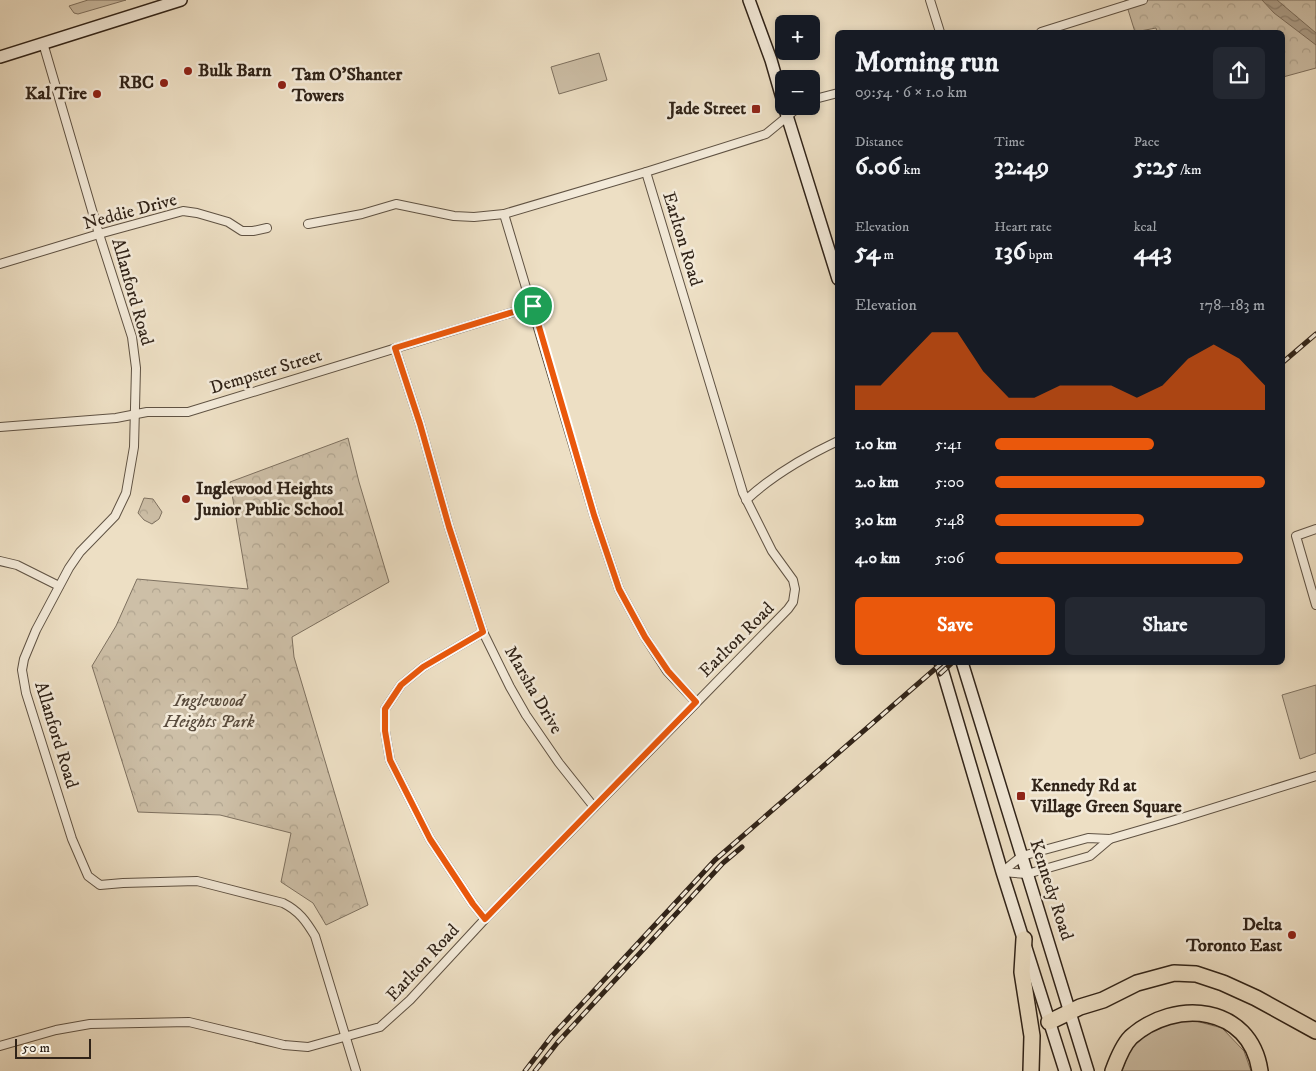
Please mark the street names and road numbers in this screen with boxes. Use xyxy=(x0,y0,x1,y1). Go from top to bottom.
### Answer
street label: Neddie Drive xyxy=(81,189,179,235)
street label: Earlton Road xyxy=(657,189,707,289)
street label: Allanford Road xyxy=(106,236,158,348)
street label: Dempster Street xyxy=(207,344,325,399)
street label: Earlton Road xyxy=(695,598,779,682)
street label: Marsha Drive xyxy=(499,642,567,738)
street label: Allanford Road xyxy=(29,679,83,791)
street label: Kennedy Road xyxy=(1024,837,1078,943)
street label: Earlton Road xyxy=(382,920,464,1006)

